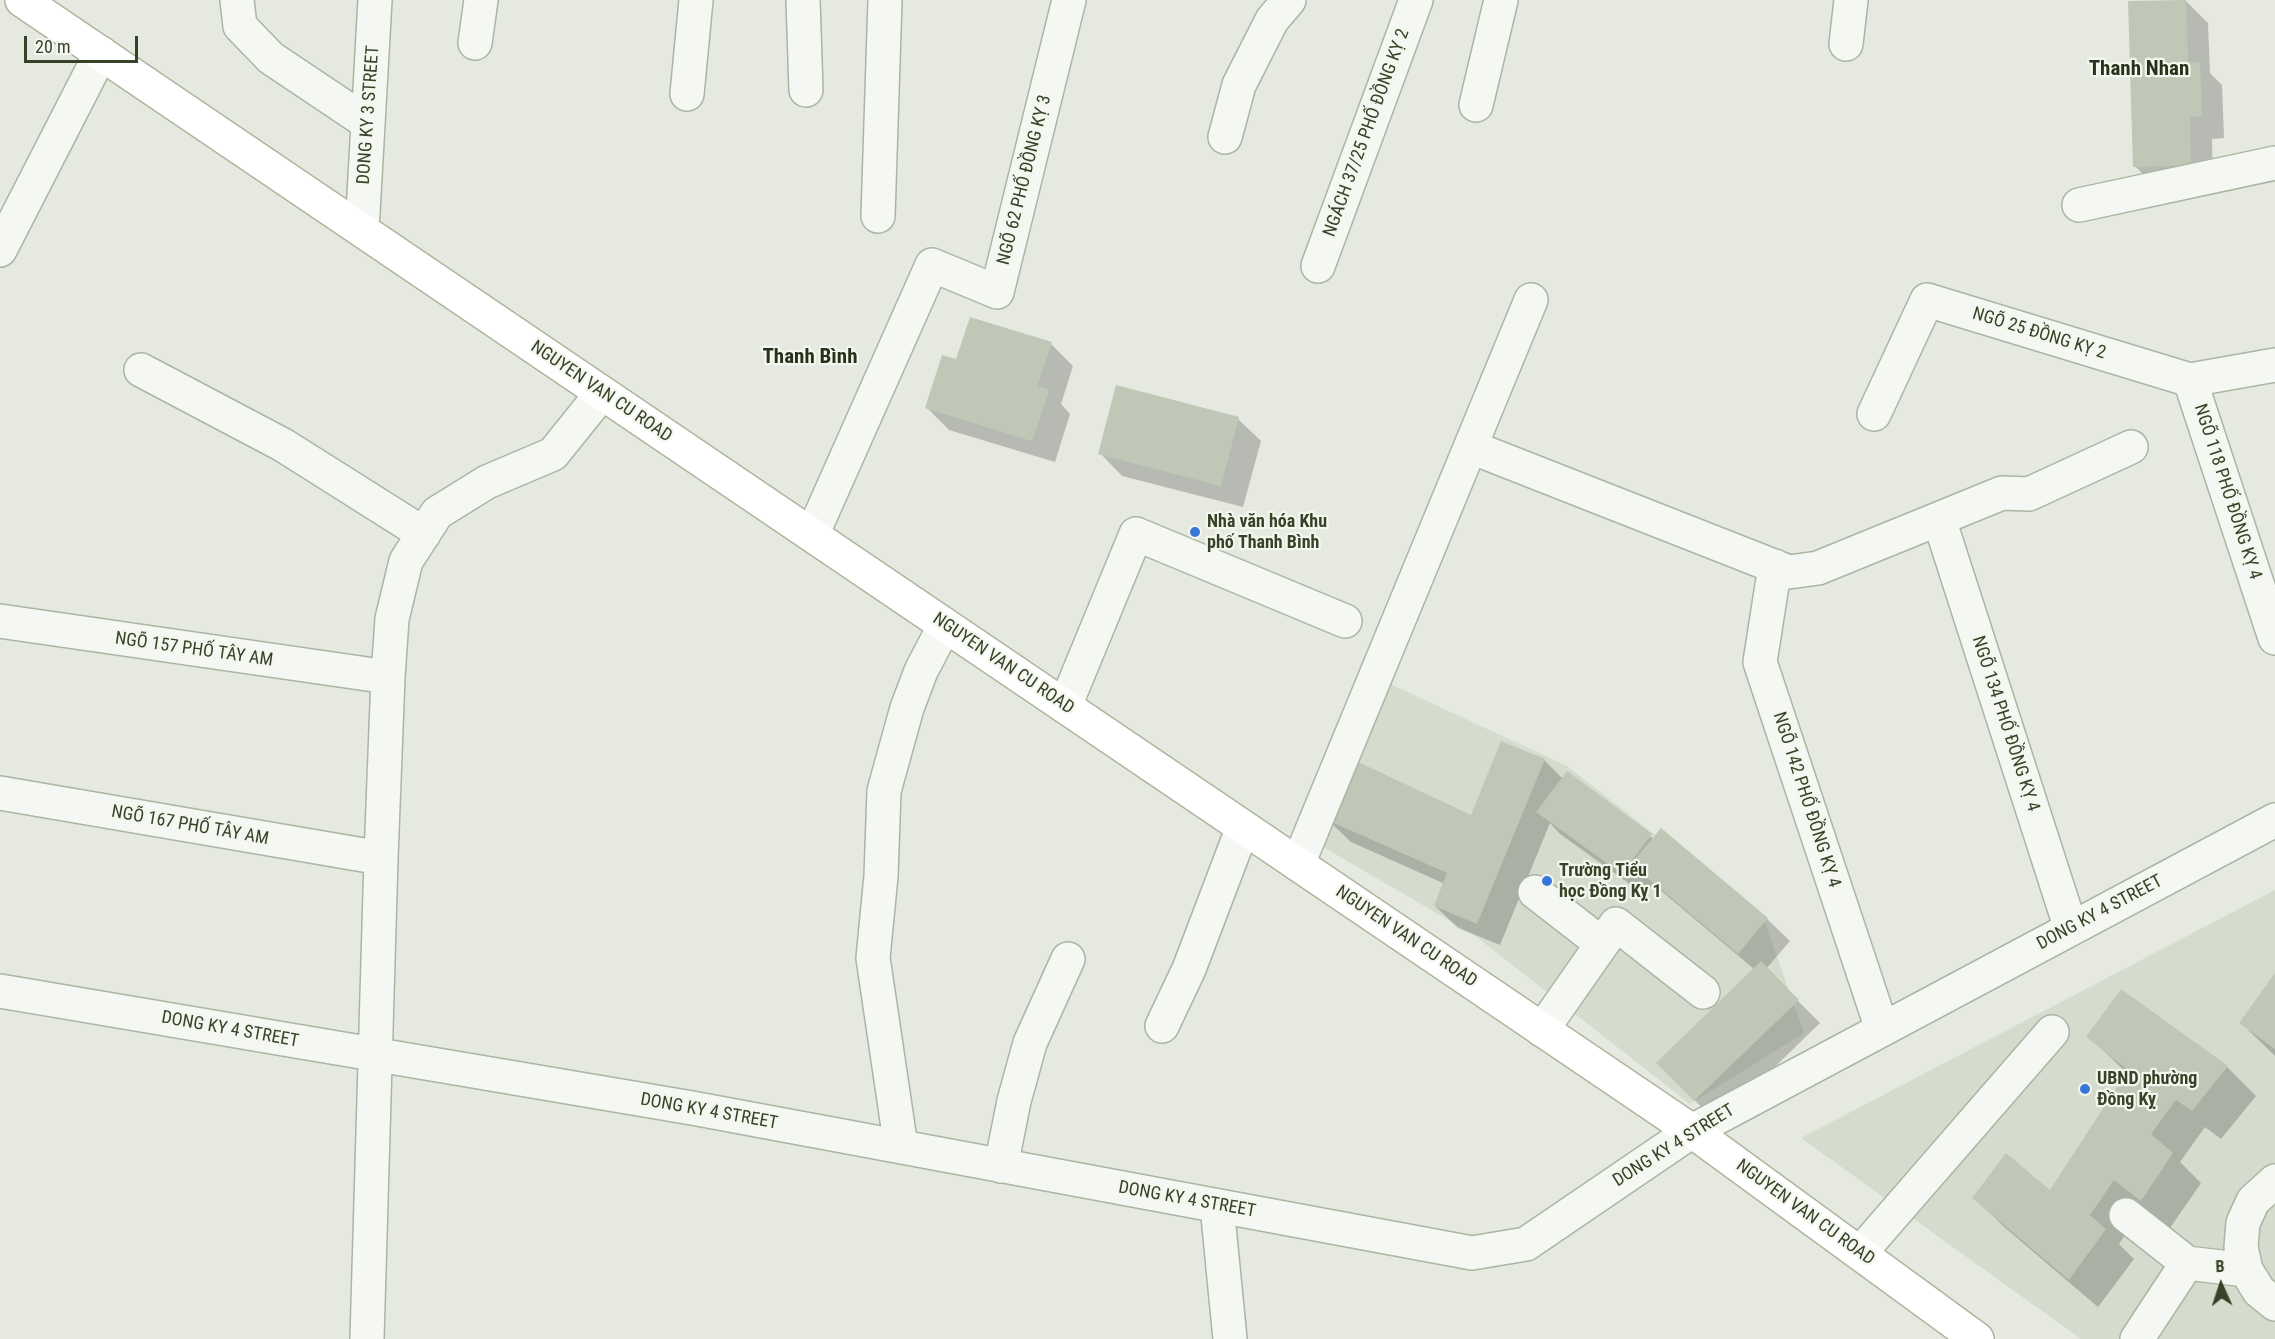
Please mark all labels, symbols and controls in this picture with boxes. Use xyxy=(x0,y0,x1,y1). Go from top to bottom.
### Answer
scale bar xyxy=(27,24,141,62)
street label: NGÁCH 37/25 PHỐ ĐỒNG KỴ 2 xyxy=(1319,26,1415,240)
text: 20 m xyxy=(35,36,70,57)
street label: DONG KY 3 STREET xyxy=(353,45,385,185)
district label: Thanh Nhan xyxy=(2089,57,2189,83)
street label: NGÕ 62 PHỐ ĐỒNG KỴ 3 xyxy=(993,93,1057,267)
street label: NGÕ 25 ĐỒNG KỴ 2 xyxy=(1970,303,2108,365)
street label: NGUYEN VAN CU ROAD xyxy=(526,337,676,447)
district label: Thanh Bình xyxy=(762,345,858,371)
street label: NGÕ 118 PHỐ ĐỒNG KỴ 4 xyxy=(2188,402,2266,582)
place label: Nhà văn hóa Khu phố Thanh Bình xyxy=(1207,511,1327,554)
marker: Nhà văn hóa Khu phố Thanh Bình xyxy=(1188,525,1202,539)
street label: NGUYEN VAN CU ROAD xyxy=(928,609,1078,719)
street label: NGÕ 157 PHỐ TÂY AM xyxy=(114,628,274,672)
street label: NGÕ 134 PHỐ ĐỒNG KỴ 4 xyxy=(1966,634,2044,814)
street label: NGÕ 142 PHỐ ĐỒNG KỴ 4 xyxy=(1767,710,1845,890)
street label: NGÕ 167 PHỐ TÂY AM xyxy=(110,802,270,850)
place label: Trường Tiểu học Đồng Kỵ 1 xyxy=(1559,860,1662,902)
street label: DONG KY 4 STREET xyxy=(2034,871,2166,955)
marker: Trường Tiểu học Đồng Kỵ 1 xyxy=(1540,874,1554,888)
street label: NGUYEN VAN CU ROAD xyxy=(1331,882,1481,992)
street label: DONG KY 4 STREET xyxy=(160,1007,300,1053)
place label: UBND phường Đồng Kỵ xyxy=(2097,1068,2197,1110)
marker: UBND phường Đồng Kỵ xyxy=(2078,1082,2092,1096)
street label: DONG KY 4 STREET xyxy=(639,1089,779,1135)
street label: DONG KY 4 STREET xyxy=(1609,1100,1739,1192)
street label: NGUYEN VAN CU ROAD xyxy=(1732,1155,1878,1271)
street label: DONG KY 4 STREET xyxy=(1117,1177,1257,1223)
north arrow xyxy=(2191,1255,2251,1315)
text: B xyxy=(2215,1257,2225,1276)

